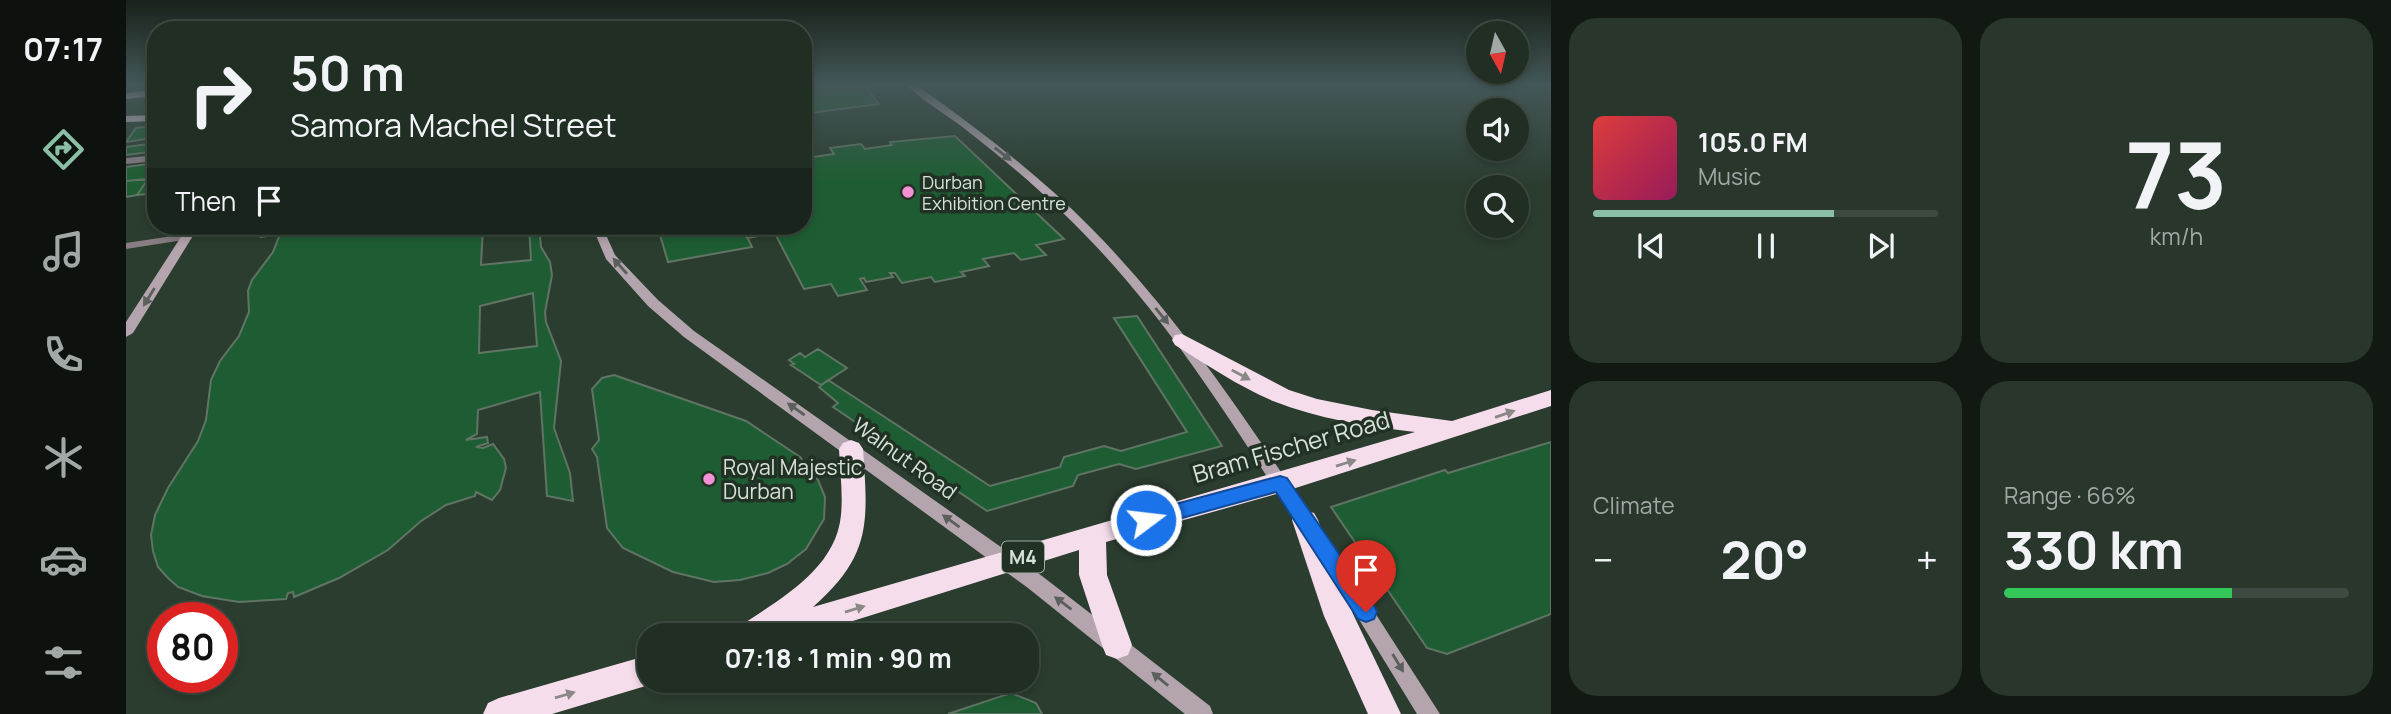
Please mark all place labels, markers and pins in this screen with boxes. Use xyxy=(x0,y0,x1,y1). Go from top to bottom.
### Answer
place label: Durban Exhibition Centre xyxy=(922,170,1066,215)
marker: Durban Exhibition Centre xyxy=(900,184,916,200)
place label: Royal Majestic Durban xyxy=(723,453,862,505)
marker: Royal Majestic Durban xyxy=(701,471,717,487)
pin xyxy=(1336,540,1396,612)

